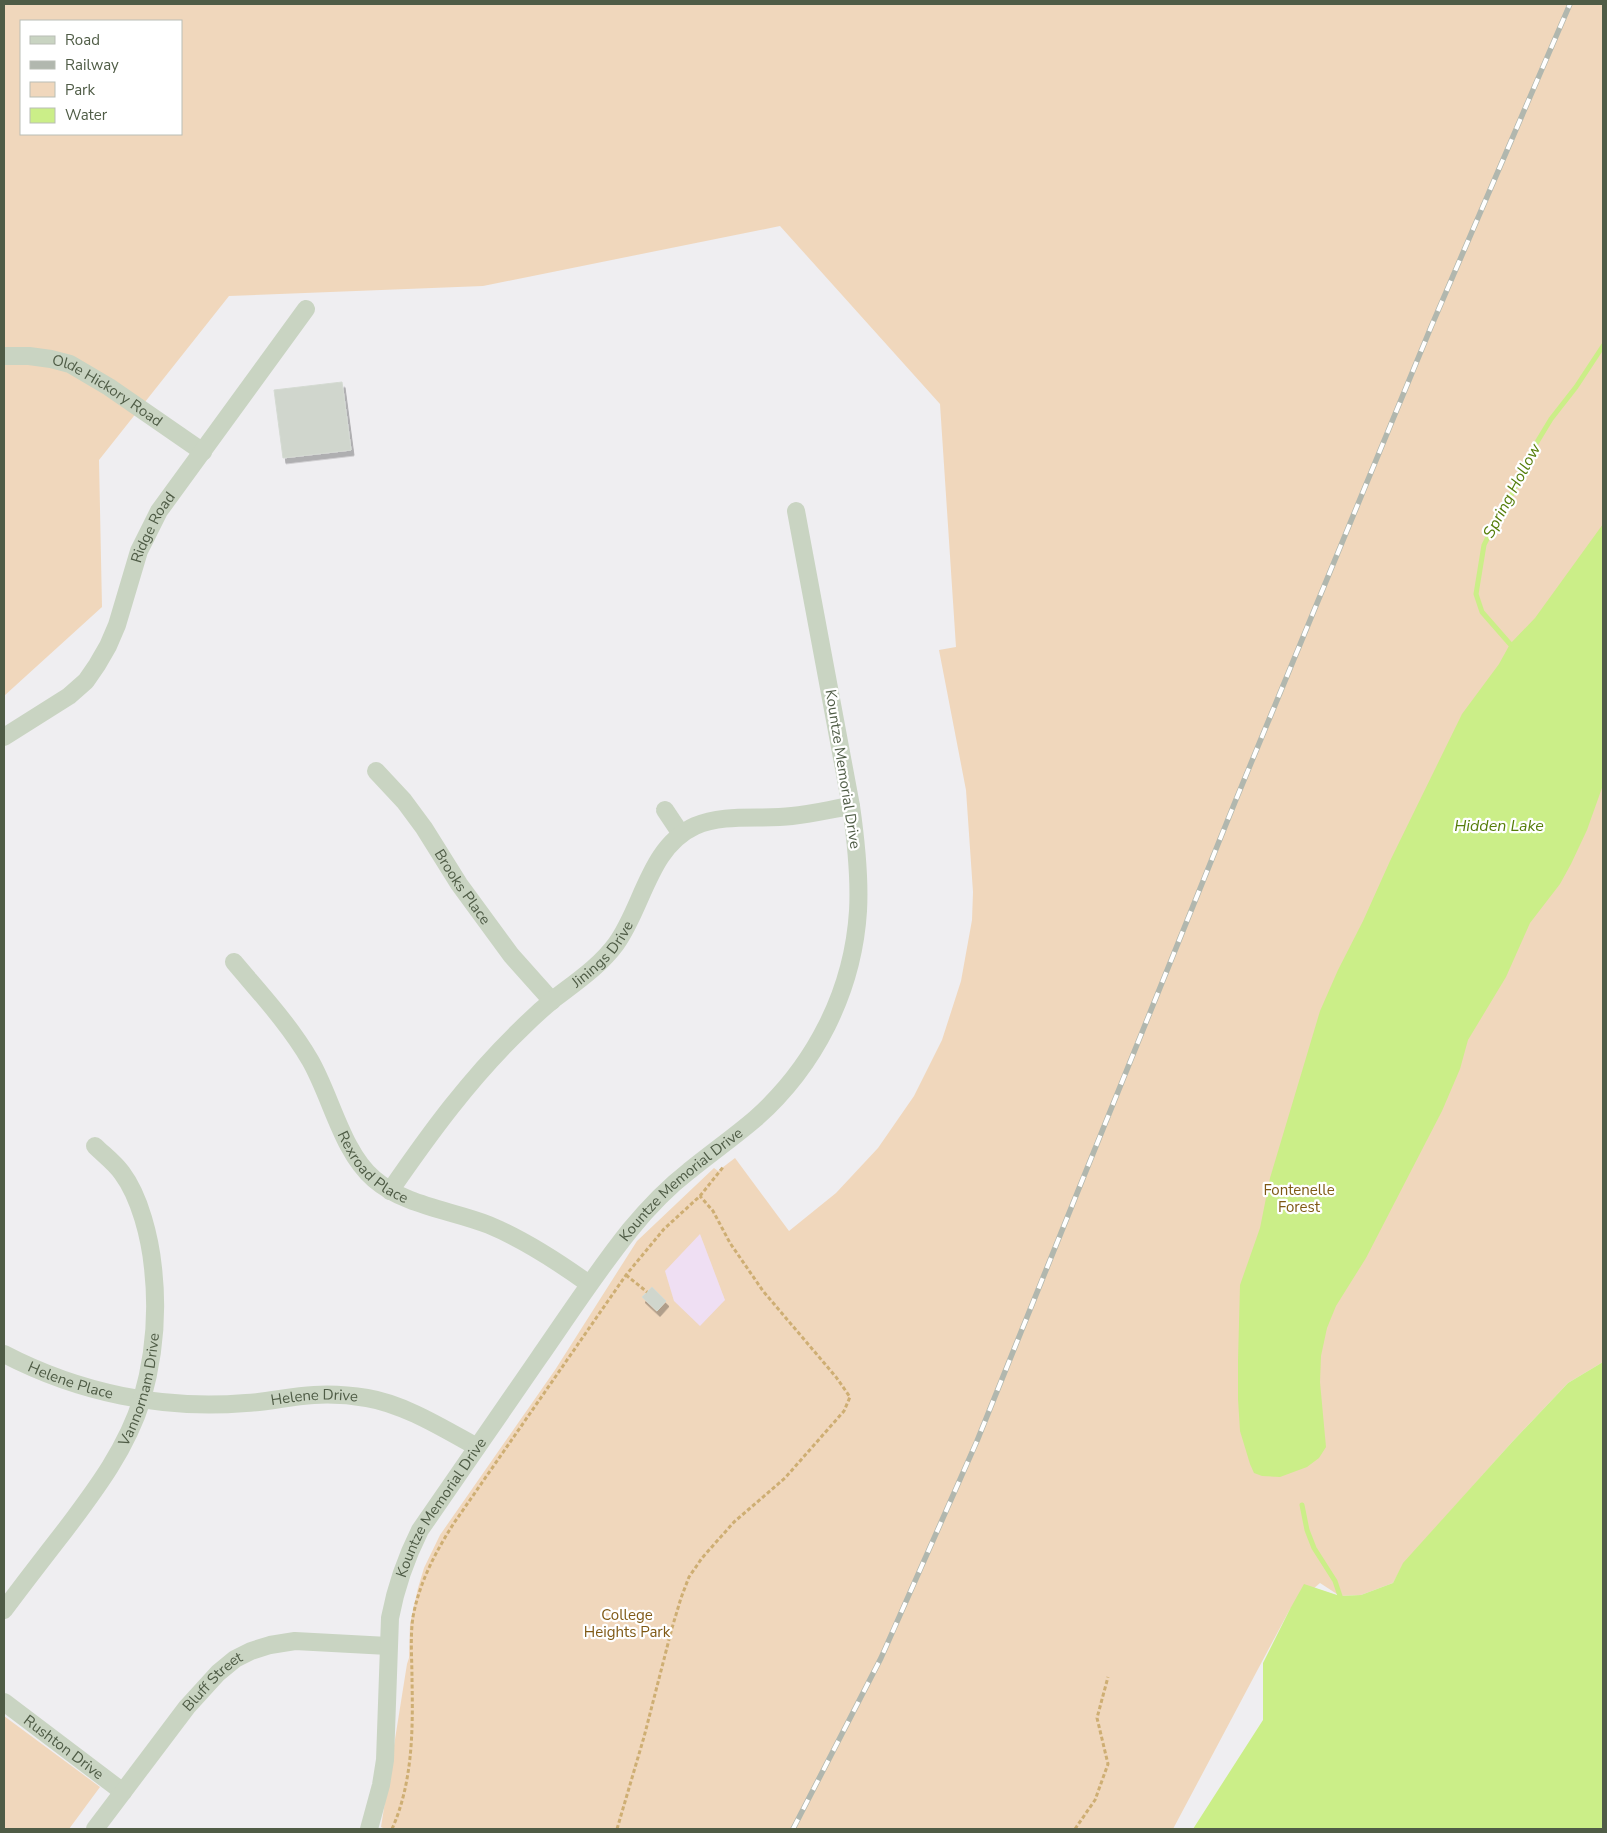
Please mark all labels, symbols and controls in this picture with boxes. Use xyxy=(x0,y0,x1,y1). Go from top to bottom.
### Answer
legend xyxy=(20,20,182,135)
text: Road xyxy=(65,30,100,50)
text: Railway xyxy=(65,55,119,75)
text: Park xyxy=(65,80,95,100)
text: Water xyxy=(65,105,108,125)
street label: Olde Hickory Road xyxy=(50,350,167,431)
water label: Spring Hollow xyxy=(1478,439,1546,542)
street label: Ridge Road xyxy=(126,488,180,565)
street label: Kountze Memorial Drive xyxy=(821,688,865,850)
water label: Hidden Lake xyxy=(1454,815,1544,837)
street label: Brooks Place xyxy=(430,845,495,929)
street label: Jinings Drive xyxy=(567,917,638,993)
street label: Kountze Memorial Drive xyxy=(615,1123,747,1246)
street label: Rexroad Place xyxy=(333,1127,411,1208)
park label: Fontenelle Forest xyxy=(1263,1180,1335,1217)
street label: Vannornam Drive xyxy=(113,1332,164,1450)
street label: Helene Place xyxy=(25,1357,115,1404)
street label: Helene Drive xyxy=(269,1385,359,1410)
street label: Kountze Memorial Drive xyxy=(391,1434,491,1580)
park label: College Heights Park xyxy=(584,1605,671,1642)
street label: Bluff Street xyxy=(178,1647,246,1716)
street label: Rushton Drive xyxy=(20,1710,108,1784)

